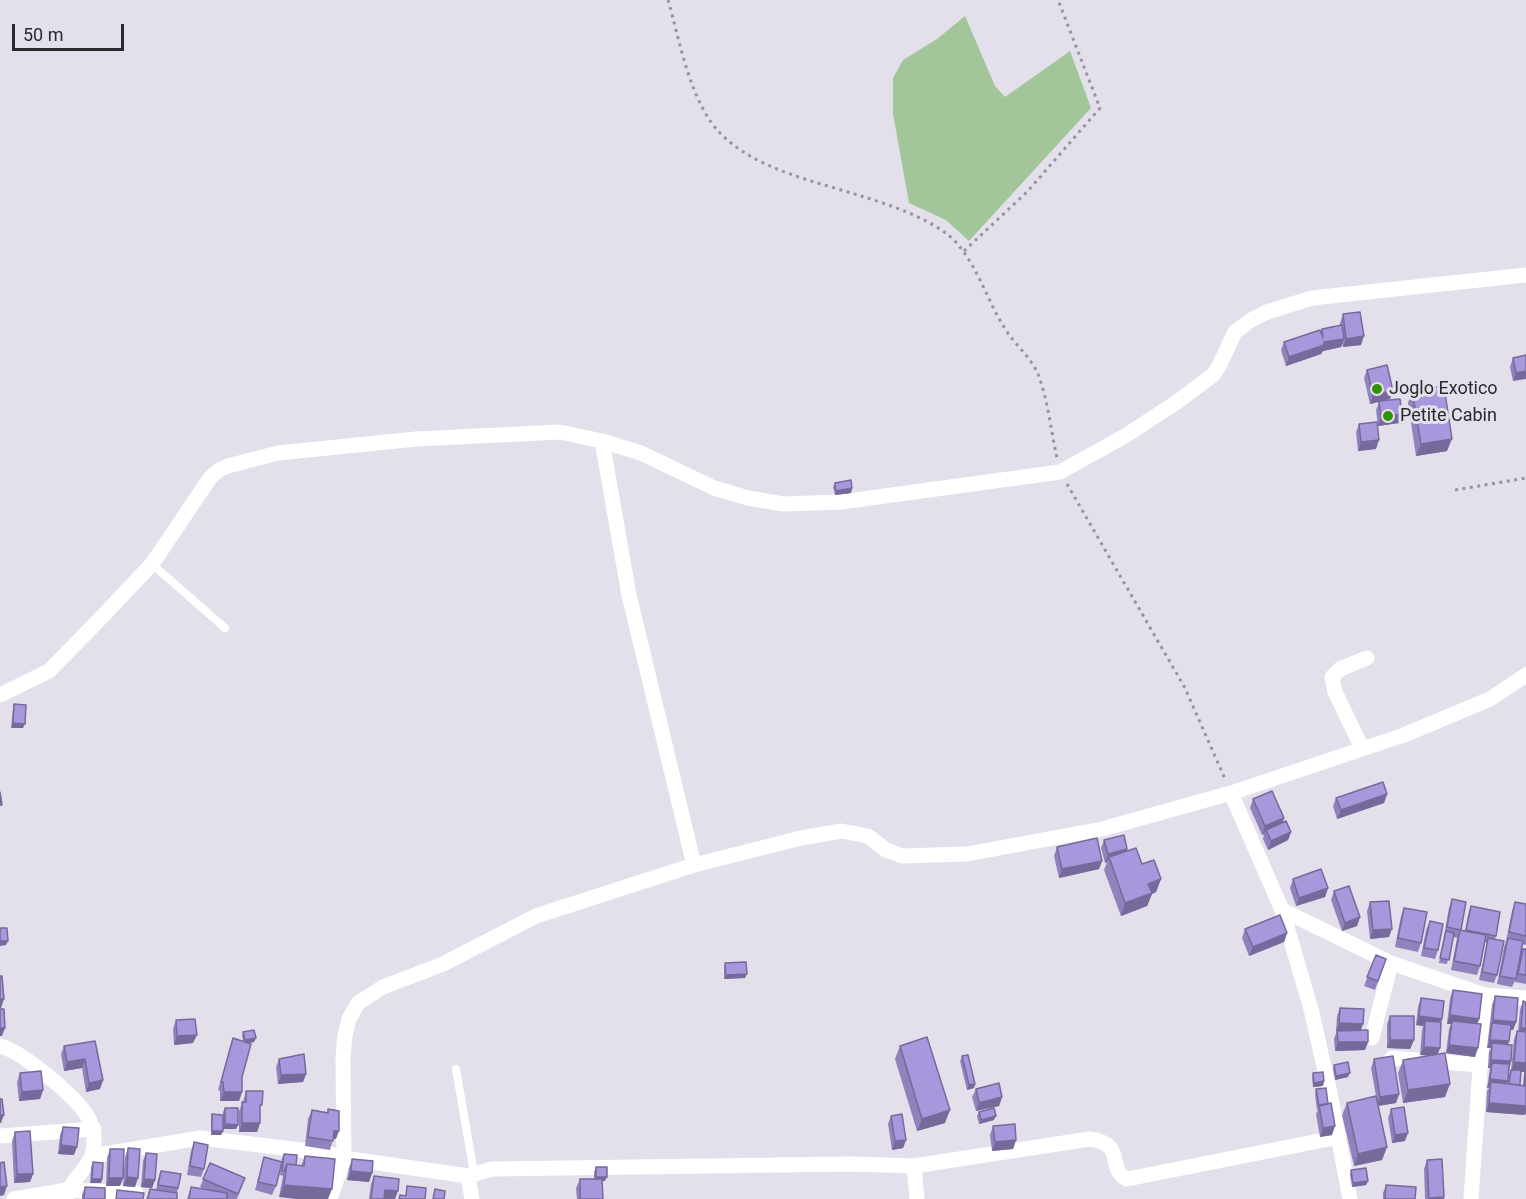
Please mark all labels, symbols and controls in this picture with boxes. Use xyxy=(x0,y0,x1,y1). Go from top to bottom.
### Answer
scale bar xyxy=(15,12,128,50)
text: 50 m xyxy=(23,24,63,45)
place label: Joglo Exotico xyxy=(1389,378,1498,400)
marker: Joglo Exotico xyxy=(1370,382,1384,396)
place label: Petite Cabin xyxy=(1400,405,1497,427)
marker: Petite Cabin xyxy=(1381,409,1395,423)

